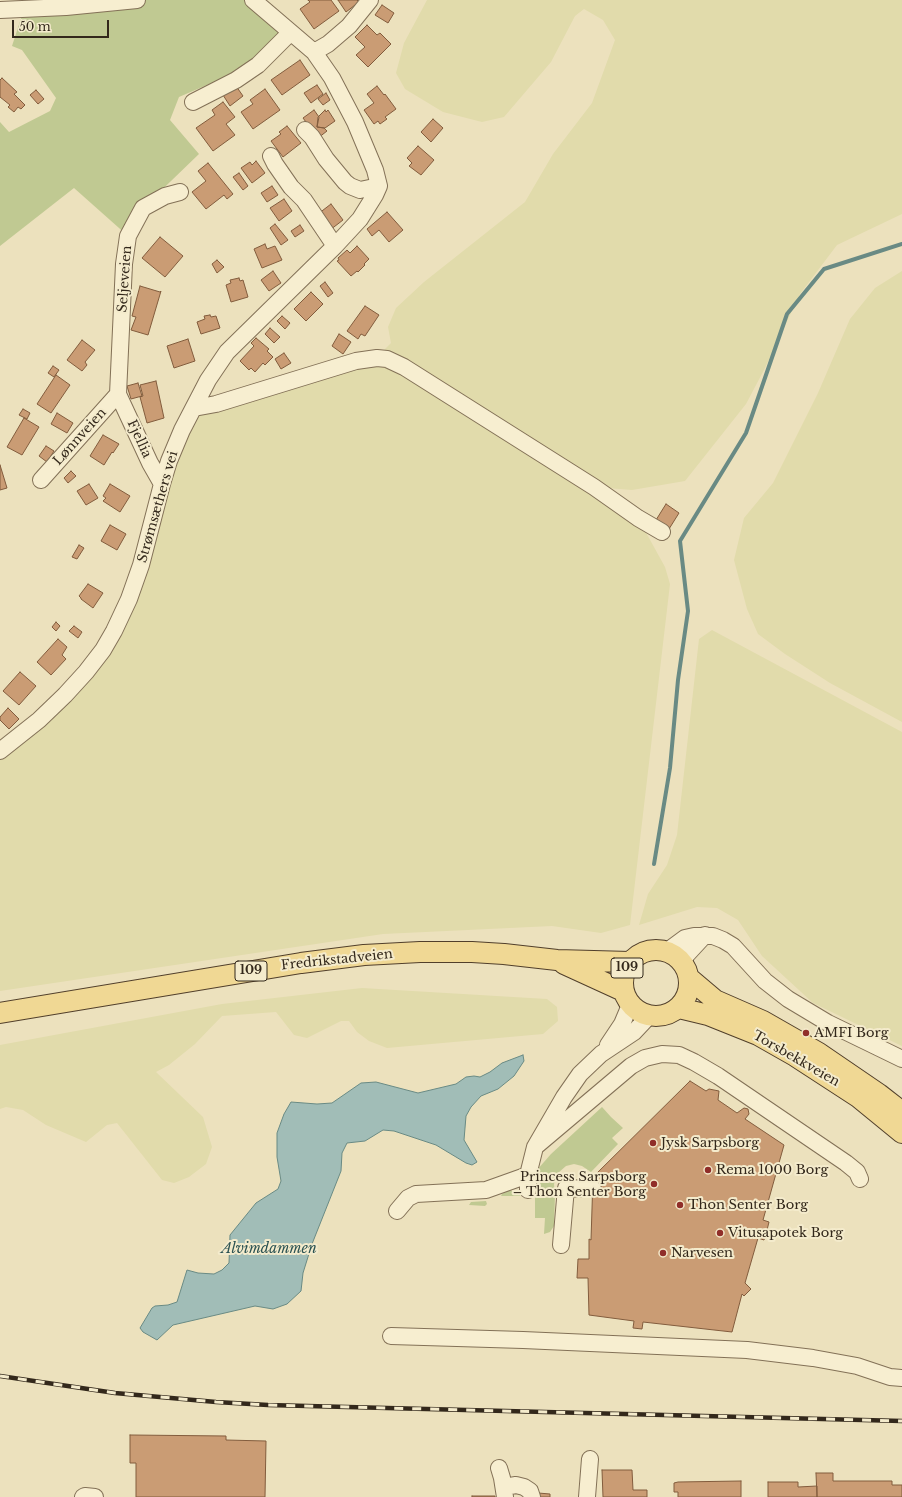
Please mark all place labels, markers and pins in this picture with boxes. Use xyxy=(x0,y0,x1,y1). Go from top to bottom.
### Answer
place label: AMFI Borg xyxy=(814,1025,889,1041)
marker: AMFI Borg xyxy=(801,1028,811,1038)
place label: Jysk Sarpsborg xyxy=(661,1135,759,1151)
marker: Jysk Sarpsborg xyxy=(648,1138,658,1148)
place label: Rema 1000 Borg xyxy=(716,1162,828,1178)
marker: Rema 1000 Borg xyxy=(703,1165,713,1175)
place label: Princess Sarpsborg – Thon Senter Borg xyxy=(513,1169,646,1200)
marker: Princess Sarpsborg – Thon Senter Borg xyxy=(649,1179,659,1189)
place label: Thon Senter Borg xyxy=(688,1197,808,1213)
marker: Thon Senter Borg xyxy=(675,1200,685,1210)
place label: Vitusapotek Borg xyxy=(728,1225,843,1241)
marker: Vitusapotek Borg xyxy=(715,1228,725,1238)
place label: Narvesen xyxy=(671,1245,733,1261)
marker: Narvesen xyxy=(658,1248,668,1258)

